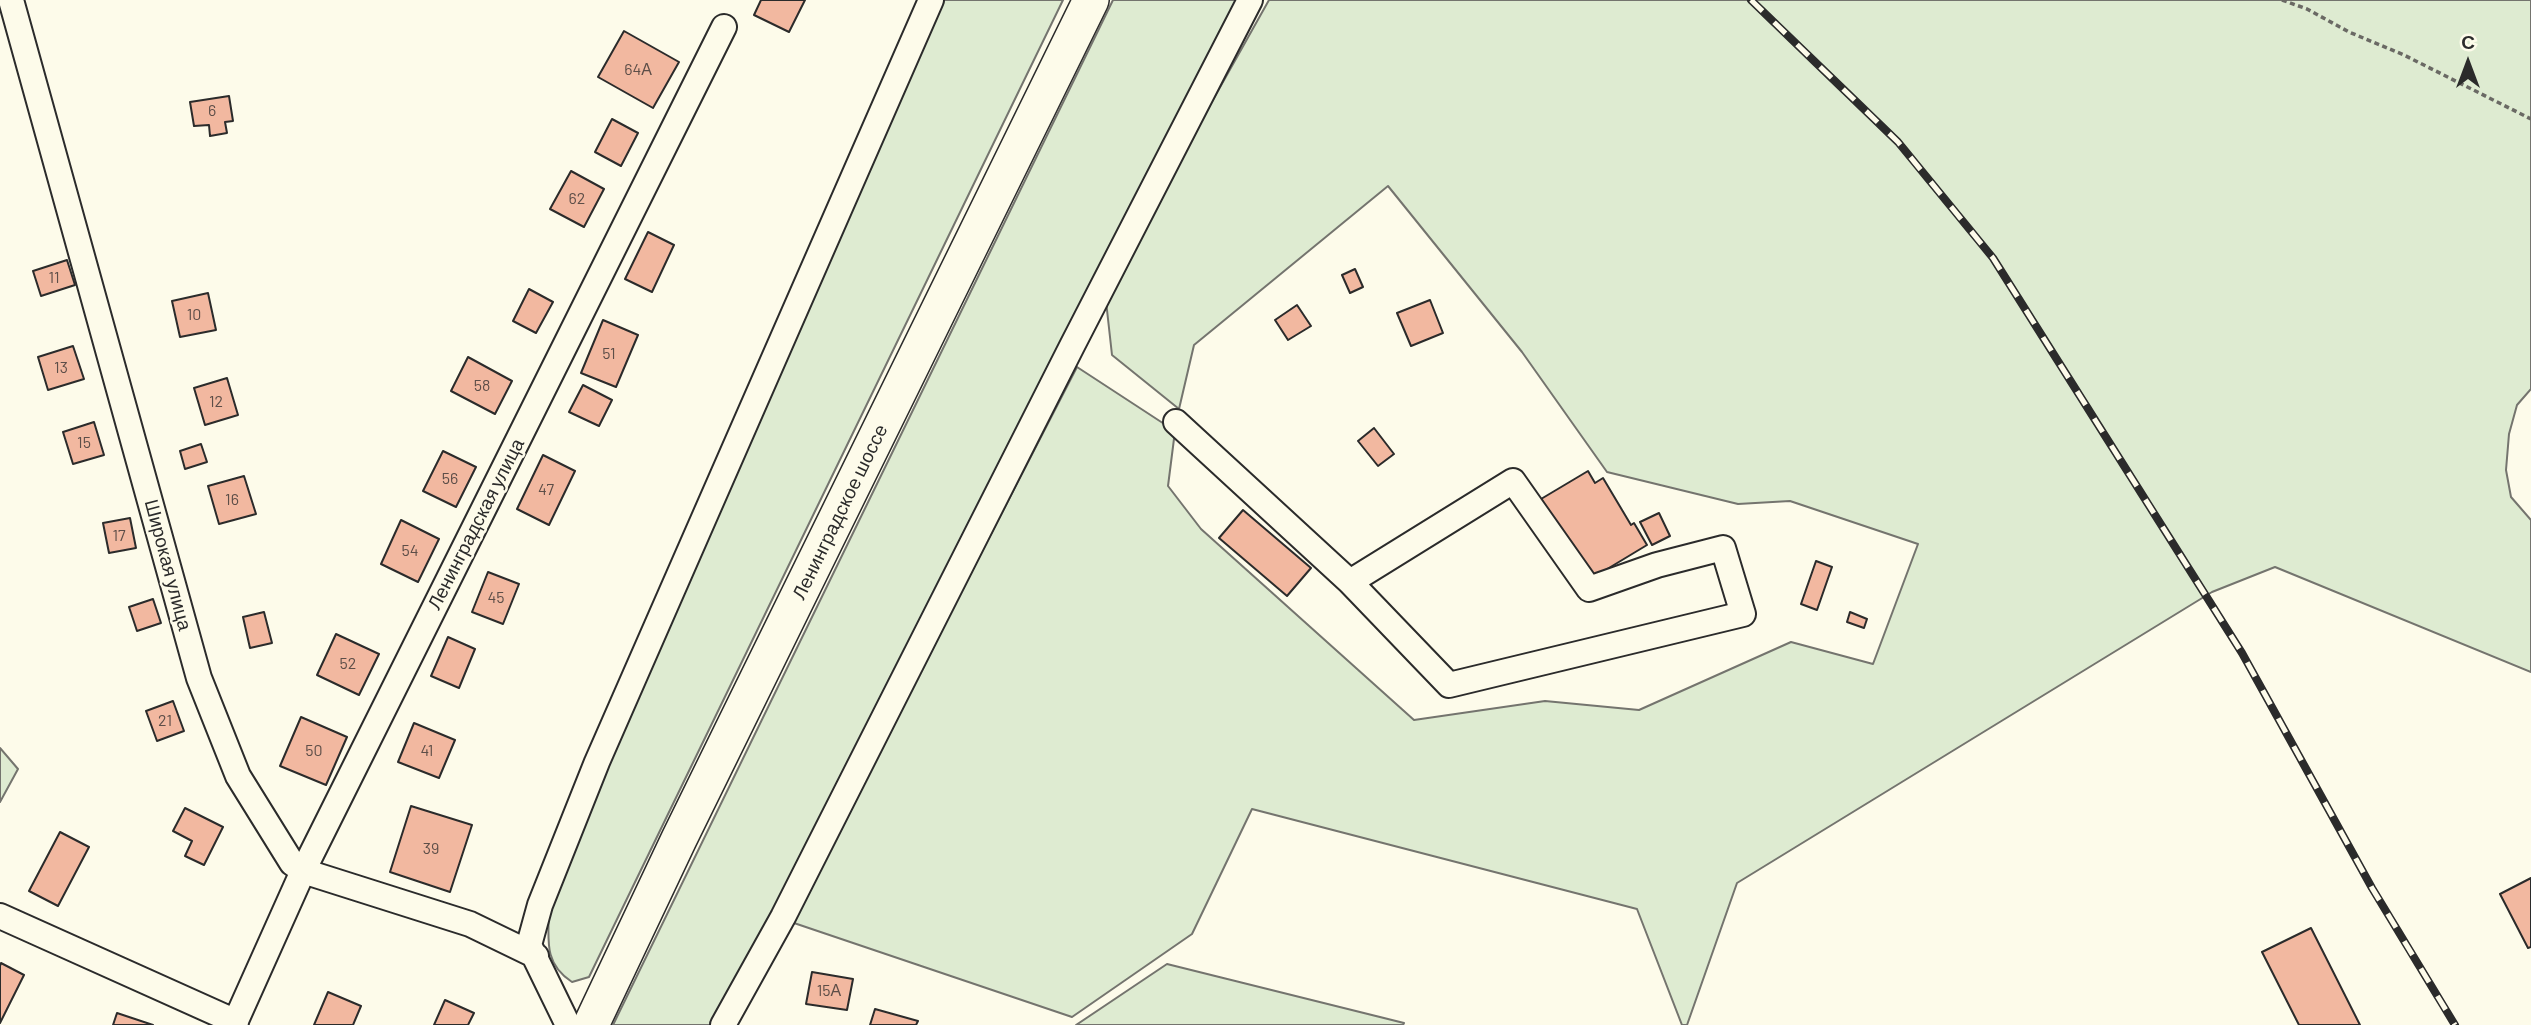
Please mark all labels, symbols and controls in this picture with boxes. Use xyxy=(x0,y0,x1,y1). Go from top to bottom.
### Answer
north arrow xyxy=(2433,28,2503,98)
text: С xyxy=(2461,30,2475,53)
house number: 64А xyxy=(624,60,652,80)
house number: 6 xyxy=(208,101,216,121)
house number: 62 xyxy=(569,189,585,209)
house number: 11 xyxy=(48,268,60,288)
house number: 10 xyxy=(187,305,201,325)
house number: 51 xyxy=(602,344,616,364)
house number: 13 xyxy=(54,358,68,378)
house number: 58 xyxy=(474,376,490,396)
house number: 12 xyxy=(209,392,223,412)
street label: Ленинградское шоссе xyxy=(788,421,892,603)
house number: 15 xyxy=(77,433,91,453)
street label: Ленинградская улица xyxy=(423,435,529,613)
house number: 56 xyxy=(442,469,458,489)
house number: 47 xyxy=(538,480,554,500)
house number: 16 xyxy=(225,490,239,510)
street label: Широкая улица xyxy=(140,497,196,633)
house number: 17 xyxy=(112,526,126,546)
house number: 54 xyxy=(401,541,419,561)
house number: 45 xyxy=(487,588,505,608)
house number: 52 xyxy=(340,654,356,674)
house number: 21 xyxy=(158,711,172,731)
house number: 50 xyxy=(305,741,323,761)
house number: 41 xyxy=(421,741,433,761)
house number: 39 xyxy=(423,839,439,859)
house number: 15А xyxy=(817,981,841,1001)

